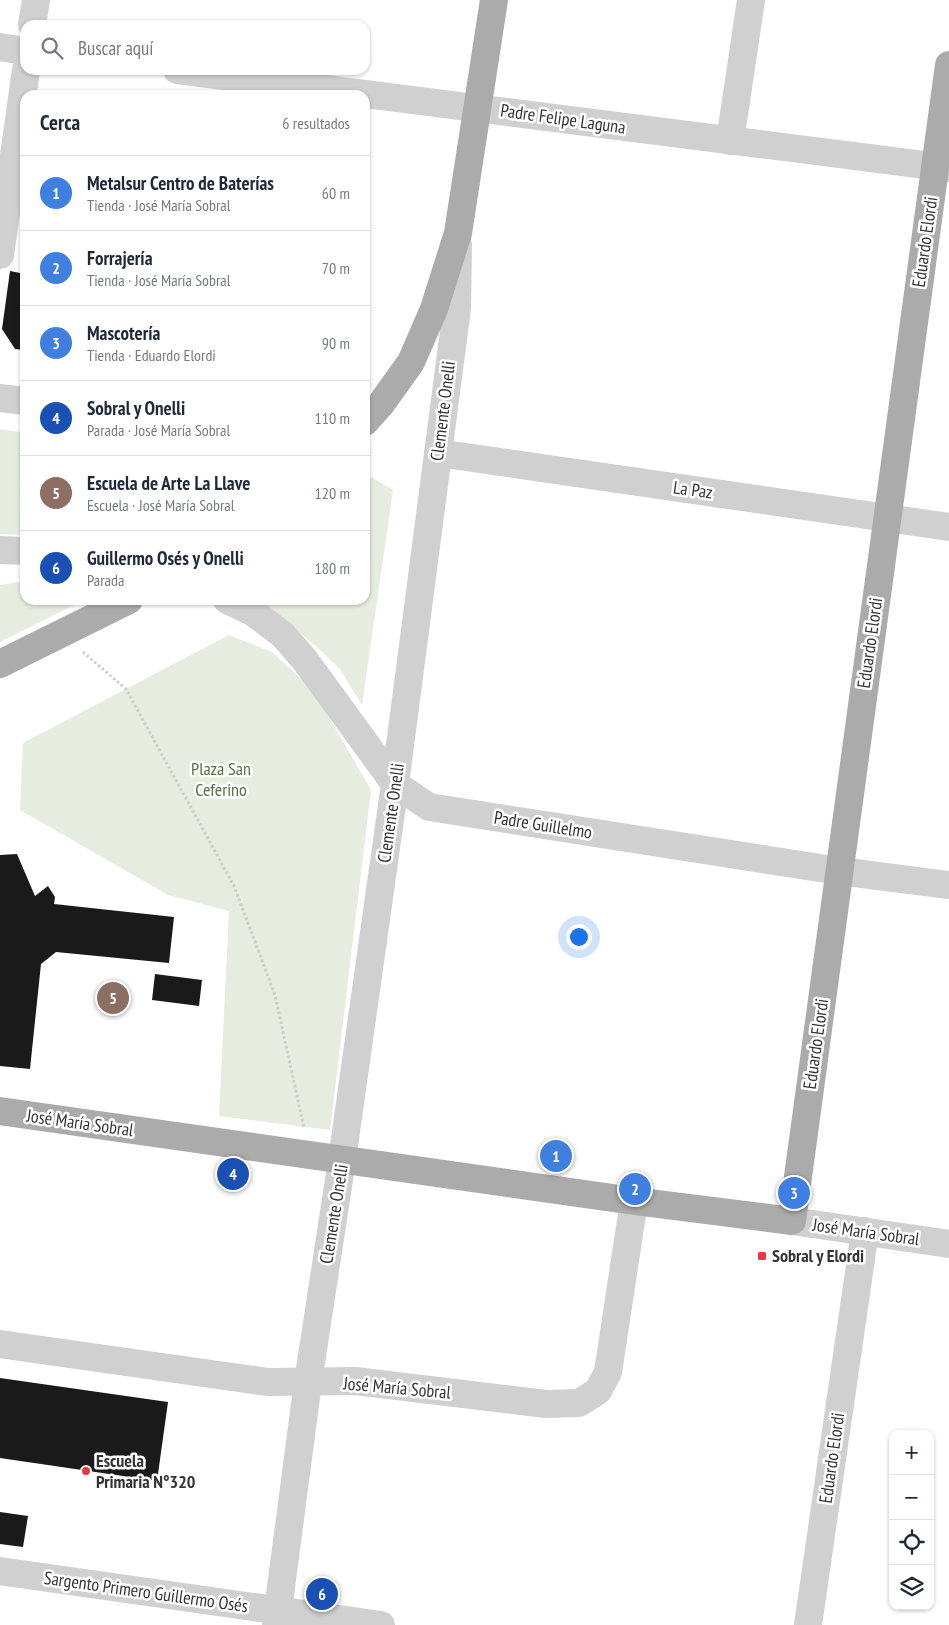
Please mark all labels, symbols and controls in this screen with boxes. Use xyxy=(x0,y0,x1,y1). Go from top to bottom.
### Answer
search box xyxy=(20,20,370,75)
icon: search xyxy=(38,34,66,62)
text: Buscar aquí xyxy=(78,36,153,60)
street label: Padre Felipe Laguna xyxy=(499,98,627,139)
text: Cerca xyxy=(40,109,80,136)
text: 6 resultados xyxy=(282,113,350,133)
text: Metalsur Centro de Baterías xyxy=(87,171,274,195)
text: 1 xyxy=(52,183,60,203)
text: 60 m xyxy=(322,183,350,203)
text: Tienda · José María Sobral xyxy=(87,195,230,215)
street label: Eduardo Elordi xyxy=(907,195,942,289)
text: Forrajería xyxy=(87,246,153,270)
text: 2 xyxy=(52,258,60,278)
text: 70 m xyxy=(322,258,350,278)
text: Tienda · José María Sobral xyxy=(87,270,230,290)
text: Mascotería xyxy=(87,321,160,345)
text: 3 xyxy=(52,333,60,353)
text: 90 m xyxy=(322,333,350,353)
text: Tienda · Eduardo Elordi xyxy=(87,345,216,365)
street label: Clemente Onelli xyxy=(425,360,460,462)
text: Sobral y Onelli xyxy=(87,396,185,420)
text: 4 xyxy=(52,408,60,428)
text: 110 m xyxy=(315,408,350,428)
text: Parada · José María Sobral xyxy=(87,420,230,440)
text: Escuela de Arte La Llave xyxy=(87,471,250,495)
street label: La Paz xyxy=(672,475,714,504)
text: 5 xyxy=(52,483,60,503)
text: 120 m xyxy=(315,483,350,503)
text: Escuela · José María Sobral xyxy=(87,495,234,515)
text: Guillermo Osés y Onelli xyxy=(87,546,244,570)
text: 6 xyxy=(52,558,60,578)
text: 180 m xyxy=(315,558,350,578)
text: Parada xyxy=(87,570,124,590)
street label: Eduardo Elordi xyxy=(852,596,887,690)
park label: Plaza San Ceferino xyxy=(191,757,251,801)
street label: Clemente Onelli xyxy=(372,762,409,864)
street label: Padre Guillelmo xyxy=(492,805,594,844)
your location xyxy=(566,924,592,950)
pin: 5 xyxy=(97,979,129,1017)
street label: Eduardo Elordi xyxy=(798,997,833,1091)
street label: José María Sobral xyxy=(24,1103,136,1141)
pin: 1 xyxy=(540,1137,572,1175)
pin: 4 xyxy=(217,1155,249,1193)
street label: Clemente Onelli xyxy=(314,1162,353,1265)
pin: 2 xyxy=(619,1170,651,1208)
pin: 3 xyxy=(778,1174,810,1212)
street label: José María Sobral xyxy=(810,1212,922,1250)
place label: Sobral y Elordi xyxy=(772,1244,864,1267)
marker: Sobral y Elordi xyxy=(756,1250,768,1262)
street label: José María Sobral xyxy=(341,1371,452,1404)
street label: Eduardo Elordi xyxy=(814,1411,849,1505)
map controls xyxy=(889,1430,934,1610)
button: + xyxy=(889,1430,934,1475)
place label: Escuela Primaria N°320 xyxy=(96,1449,195,1493)
marker: Escuela Primaria N°320 xyxy=(80,1465,92,1477)
button: − xyxy=(889,1475,934,1520)
button: locate xyxy=(889,1520,934,1565)
button: layers xyxy=(889,1565,934,1610)
street label: Sargento Primero Guillermo Osés xyxy=(43,1566,249,1617)
pin: 6 xyxy=(306,1575,338,1613)

